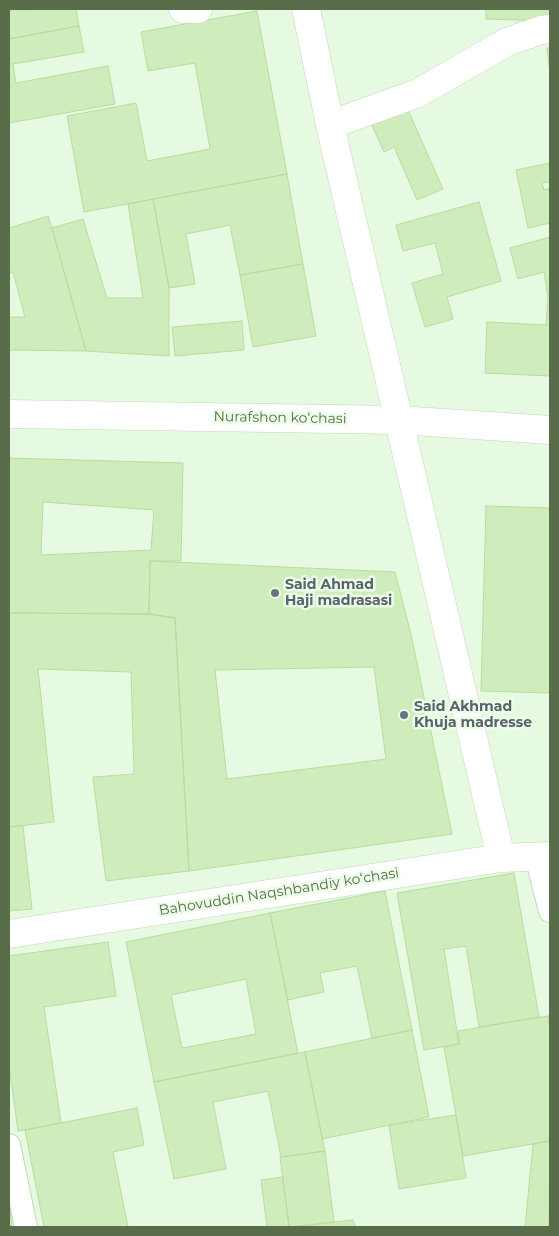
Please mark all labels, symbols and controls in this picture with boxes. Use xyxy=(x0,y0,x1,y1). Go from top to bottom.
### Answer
street label: Nurafshon koʻchasi xyxy=(213,408,347,428)
place label: Said Ahmad Haji madrasasi xyxy=(285,577,392,610)
marker: Said Ahmad Haji madrasasi xyxy=(269,587,281,599)
place label: Said Akhmad Khuja madresse xyxy=(414,699,532,732)
marker: Said Akhmad Khuja madresse xyxy=(398,709,410,721)
street label: Bahovuddin Naqshbandiy koʻchasi xyxy=(158,865,400,919)

